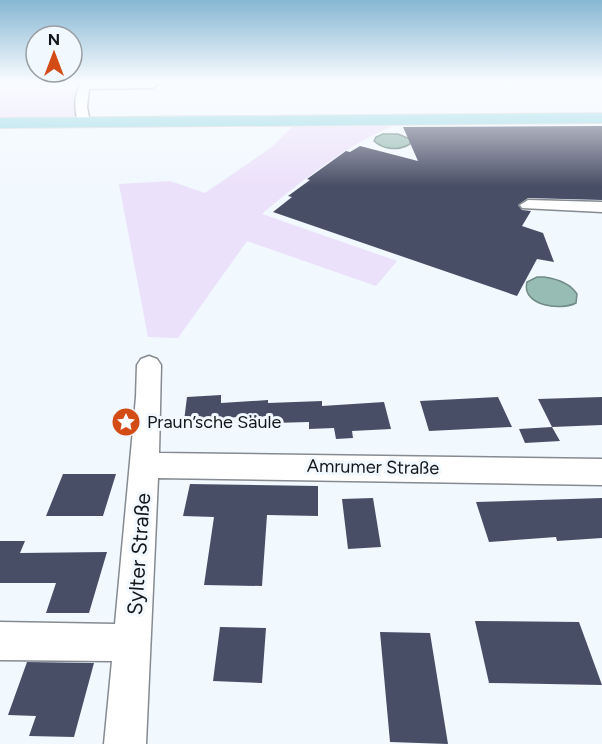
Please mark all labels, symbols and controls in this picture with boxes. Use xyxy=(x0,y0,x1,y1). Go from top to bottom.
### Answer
north arrow xyxy=(24,24,84,84)
text: N xyxy=(48,30,60,49)
place icon: Praun’sche Säule xyxy=(110,406,142,438)
place label: Praun’sche Säule xyxy=(147,411,281,433)
street label: Amrumer Straße xyxy=(307,455,440,479)
street label: Sylter Straße xyxy=(122,492,155,616)

